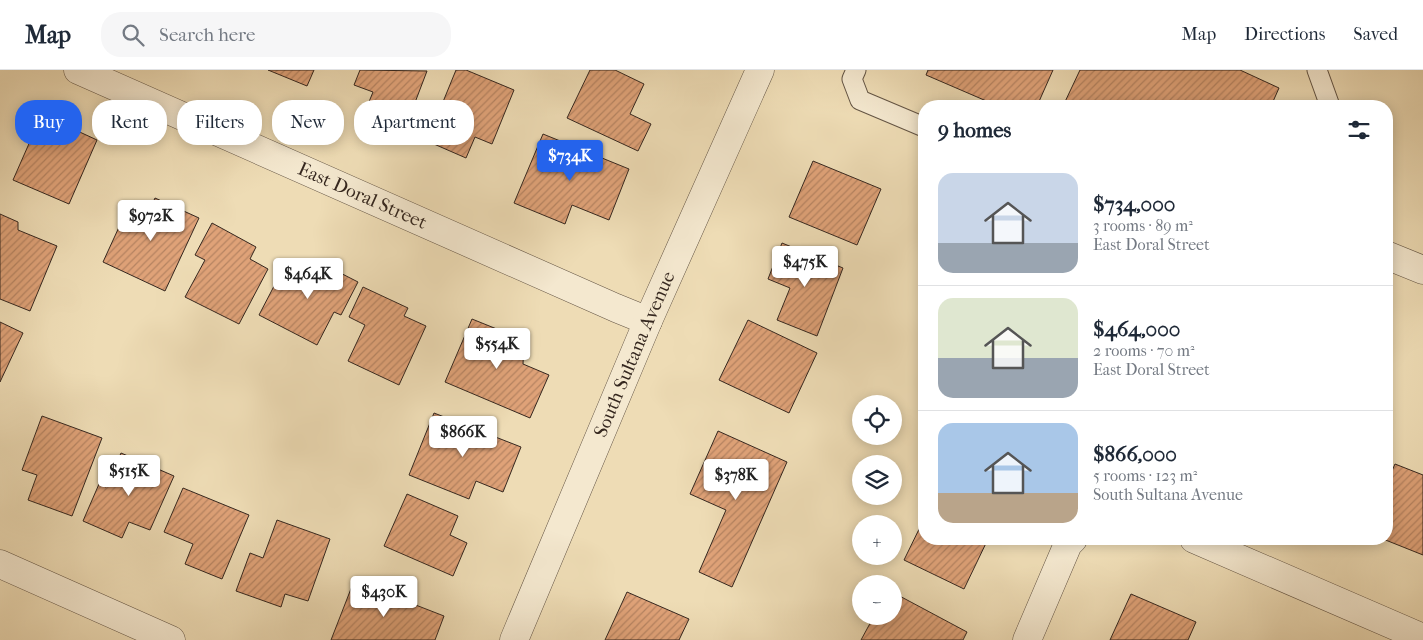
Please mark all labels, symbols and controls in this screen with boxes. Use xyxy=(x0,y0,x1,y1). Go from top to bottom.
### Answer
search box xyxy=(101,12,451,57)
text: Map xyxy=(25,21,71,49)
icon: search xyxy=(119,21,147,49)
text: Search here xyxy=(159,24,255,46)
text: Map xyxy=(1182,24,1216,45)
text: Directions xyxy=(1244,24,1325,45)
text: Saved xyxy=(1353,24,1398,45)
chip: Buy xyxy=(15,100,82,145)
chip: Rent xyxy=(92,100,167,145)
chip: Filters xyxy=(177,100,262,145)
chip: New xyxy=(272,100,344,145)
chip: Apartment xyxy=(354,100,474,145)
icon: filters xyxy=(1345,116,1373,144)
text: 9 homes xyxy=(938,118,1011,142)
pin: $734K xyxy=(535,140,605,182)
text: $734K xyxy=(548,146,592,165)
street label: East Doral Street xyxy=(295,158,430,234)
text: $734,000 xyxy=(1093,192,1175,216)
icon: home xyxy=(978,193,1038,253)
pin: $972K xyxy=(116,200,186,242)
text: $972K xyxy=(129,206,173,225)
text: 3 rooms · 89 m² xyxy=(1093,216,1193,235)
text: East Doral Street xyxy=(1093,235,1210,254)
pin: $475K xyxy=(770,246,840,288)
text: $475K xyxy=(783,252,827,271)
pin: $464K xyxy=(273,258,343,300)
text: $464K xyxy=(284,264,332,283)
street label: South Sultana Avenue xyxy=(589,268,680,441)
text: $464,000 xyxy=(1093,317,1180,341)
icon: home xyxy=(978,318,1038,378)
pin: $554K xyxy=(462,328,532,370)
text: $554K xyxy=(475,334,519,353)
text: 2 rooms · 70 m² xyxy=(1093,341,1195,360)
text: East Doral Street xyxy=(1093,360,1210,379)
map controls xyxy=(852,395,902,625)
button: locate xyxy=(852,395,902,445)
pin: $866K xyxy=(428,416,498,458)
text: $866K xyxy=(440,422,486,441)
text: $866,000 xyxy=(1093,442,1177,466)
icon: home xyxy=(978,443,1038,503)
pin: $515K xyxy=(94,454,164,497)
button: layers xyxy=(852,455,902,505)
pin: $378K xyxy=(701,458,771,501)
text: $515K xyxy=(109,461,149,480)
text: $378K xyxy=(715,465,757,484)
text: 5 rooms · 123 m² xyxy=(1093,466,1197,485)
text: South Sultana Avenue xyxy=(1093,485,1243,504)
button: + xyxy=(852,515,902,565)
button: − xyxy=(852,575,902,625)
pin: $430K xyxy=(349,576,419,618)
text: $430K xyxy=(361,582,407,601)

